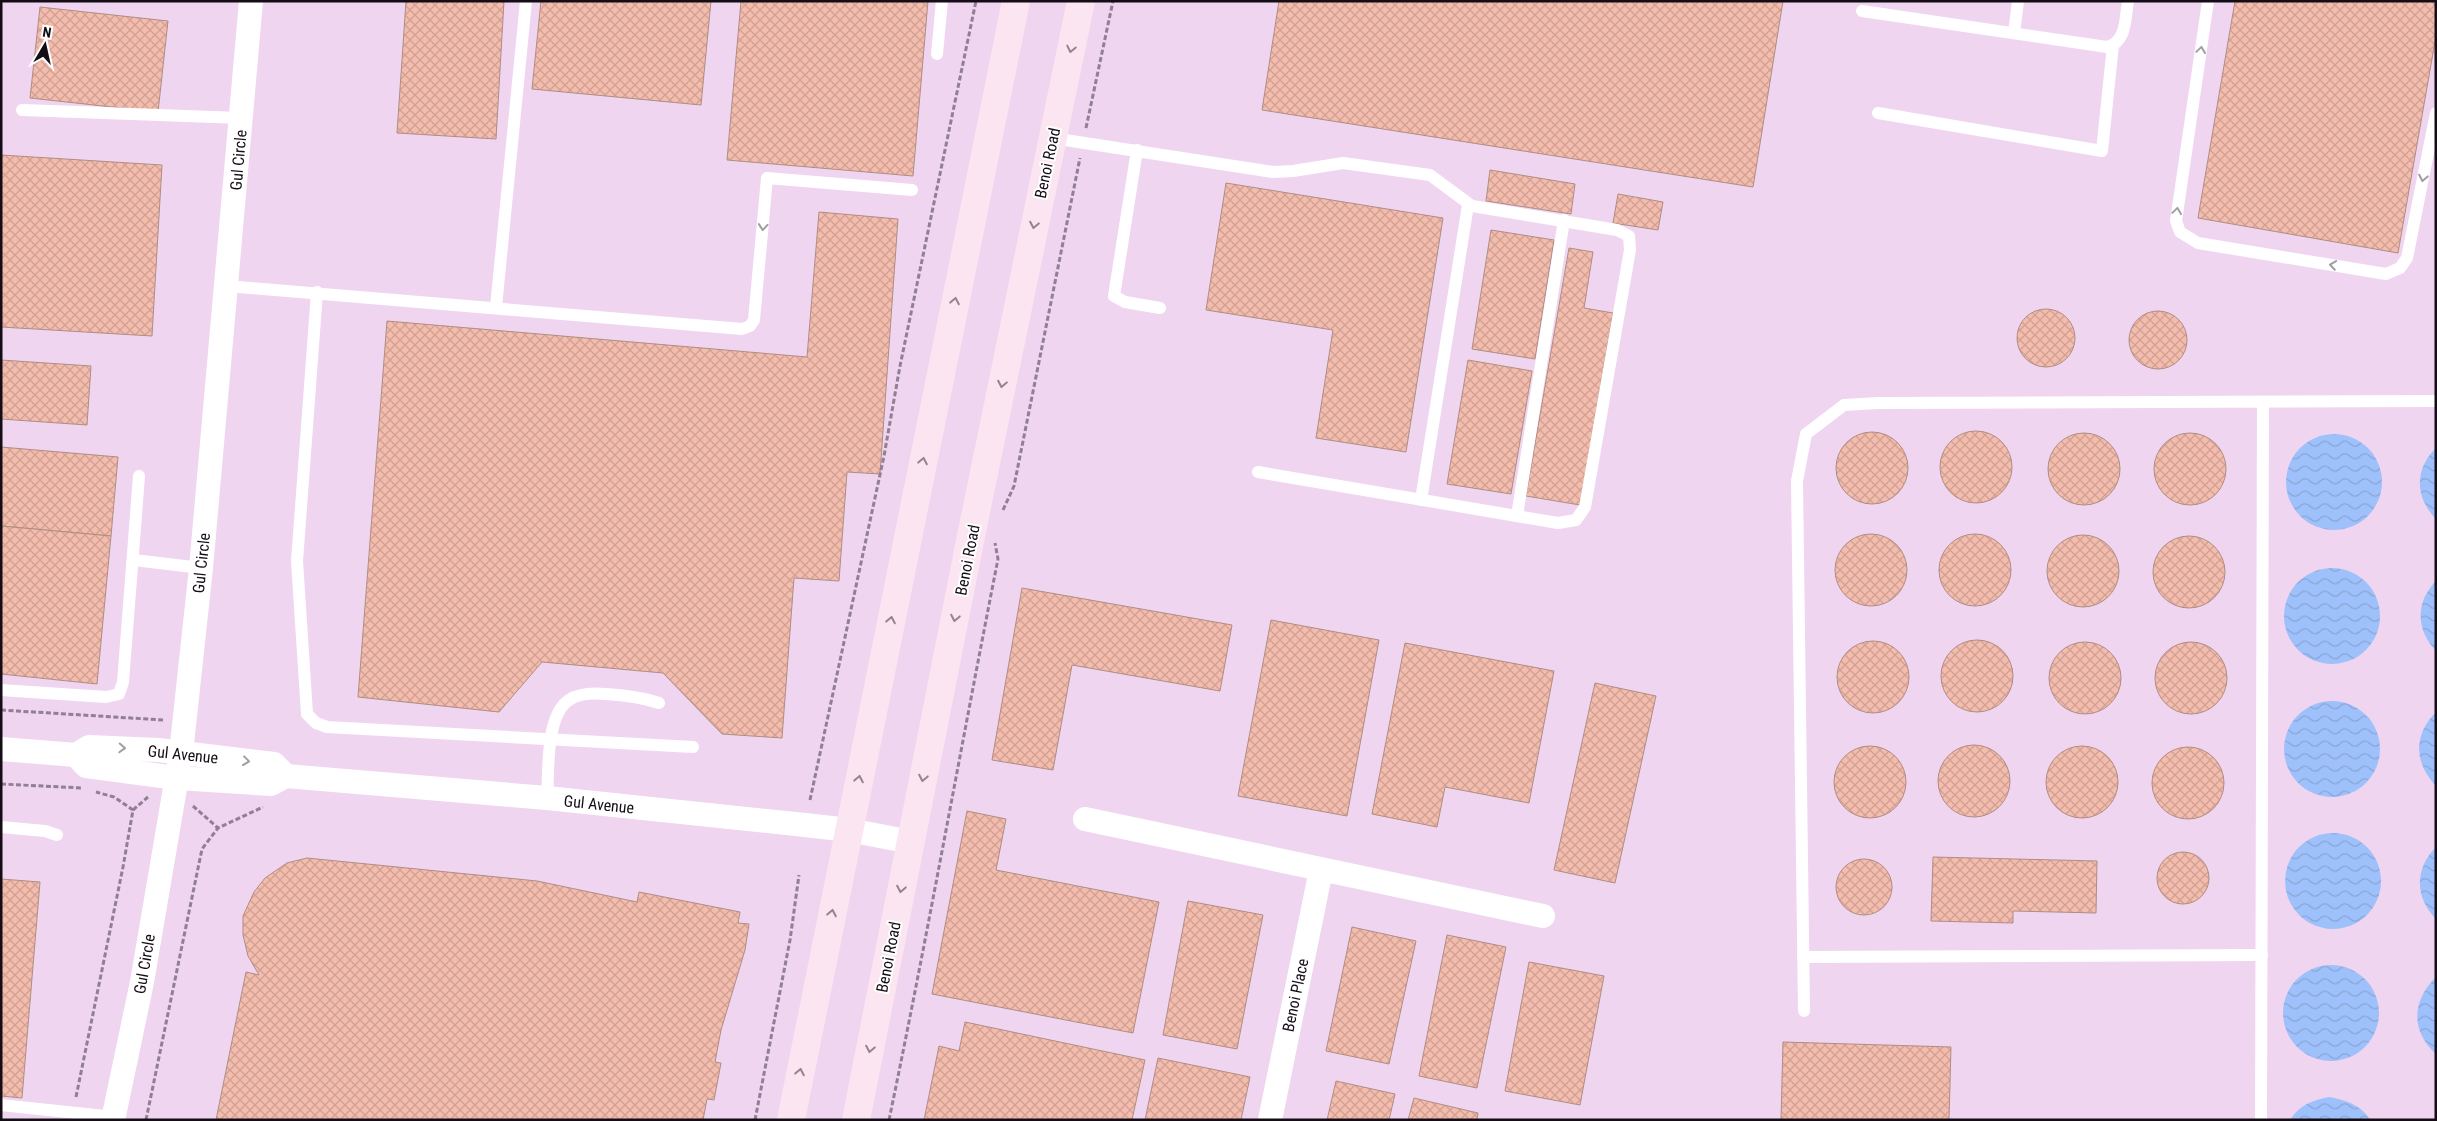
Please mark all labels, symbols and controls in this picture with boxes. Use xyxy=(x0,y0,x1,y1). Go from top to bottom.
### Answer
north arrow xyxy=(20,20,70,70)
text: N xyxy=(42,24,53,41)
one-way arrow xyxy=(1066,44,1077,53)
one-way arrow xyxy=(2195,46,2205,55)
street label: Benoi Road xyxy=(1031,126,1064,200)
street label: Gul Circle xyxy=(226,129,251,191)
one-way arrow xyxy=(2418,174,2429,182)
one-way arrow xyxy=(2172,207,2182,215)
one-way arrow xyxy=(1029,221,1040,229)
one-way arrow xyxy=(757,223,768,231)
one-way arrow xyxy=(2329,260,2338,270)
one-way arrow xyxy=(949,297,960,306)
one-way arrow xyxy=(997,380,1008,389)
one-way arrow xyxy=(917,456,928,465)
street label: Benoi Road xyxy=(951,523,984,597)
street label: Gul Circle xyxy=(189,532,214,594)
one-way arrow xyxy=(950,614,961,623)
one-way arrow xyxy=(886,616,896,625)
street label: Gul Avenue xyxy=(147,741,219,768)
one-way arrow xyxy=(119,743,127,754)
one-way arrow xyxy=(243,755,251,766)
one-way arrow xyxy=(919,773,929,782)
one-way arrow xyxy=(854,775,864,784)
street label: Gul Avenue xyxy=(563,791,635,818)
one-way arrow xyxy=(897,885,907,894)
one-way arrow xyxy=(827,908,837,917)
street label: Benoi Road xyxy=(872,920,905,994)
street label: Gul Circle xyxy=(130,933,159,996)
street label: Benoi Place xyxy=(1278,957,1313,1033)
one-way arrow xyxy=(865,1044,875,1053)
one-way arrow xyxy=(795,1068,805,1076)

